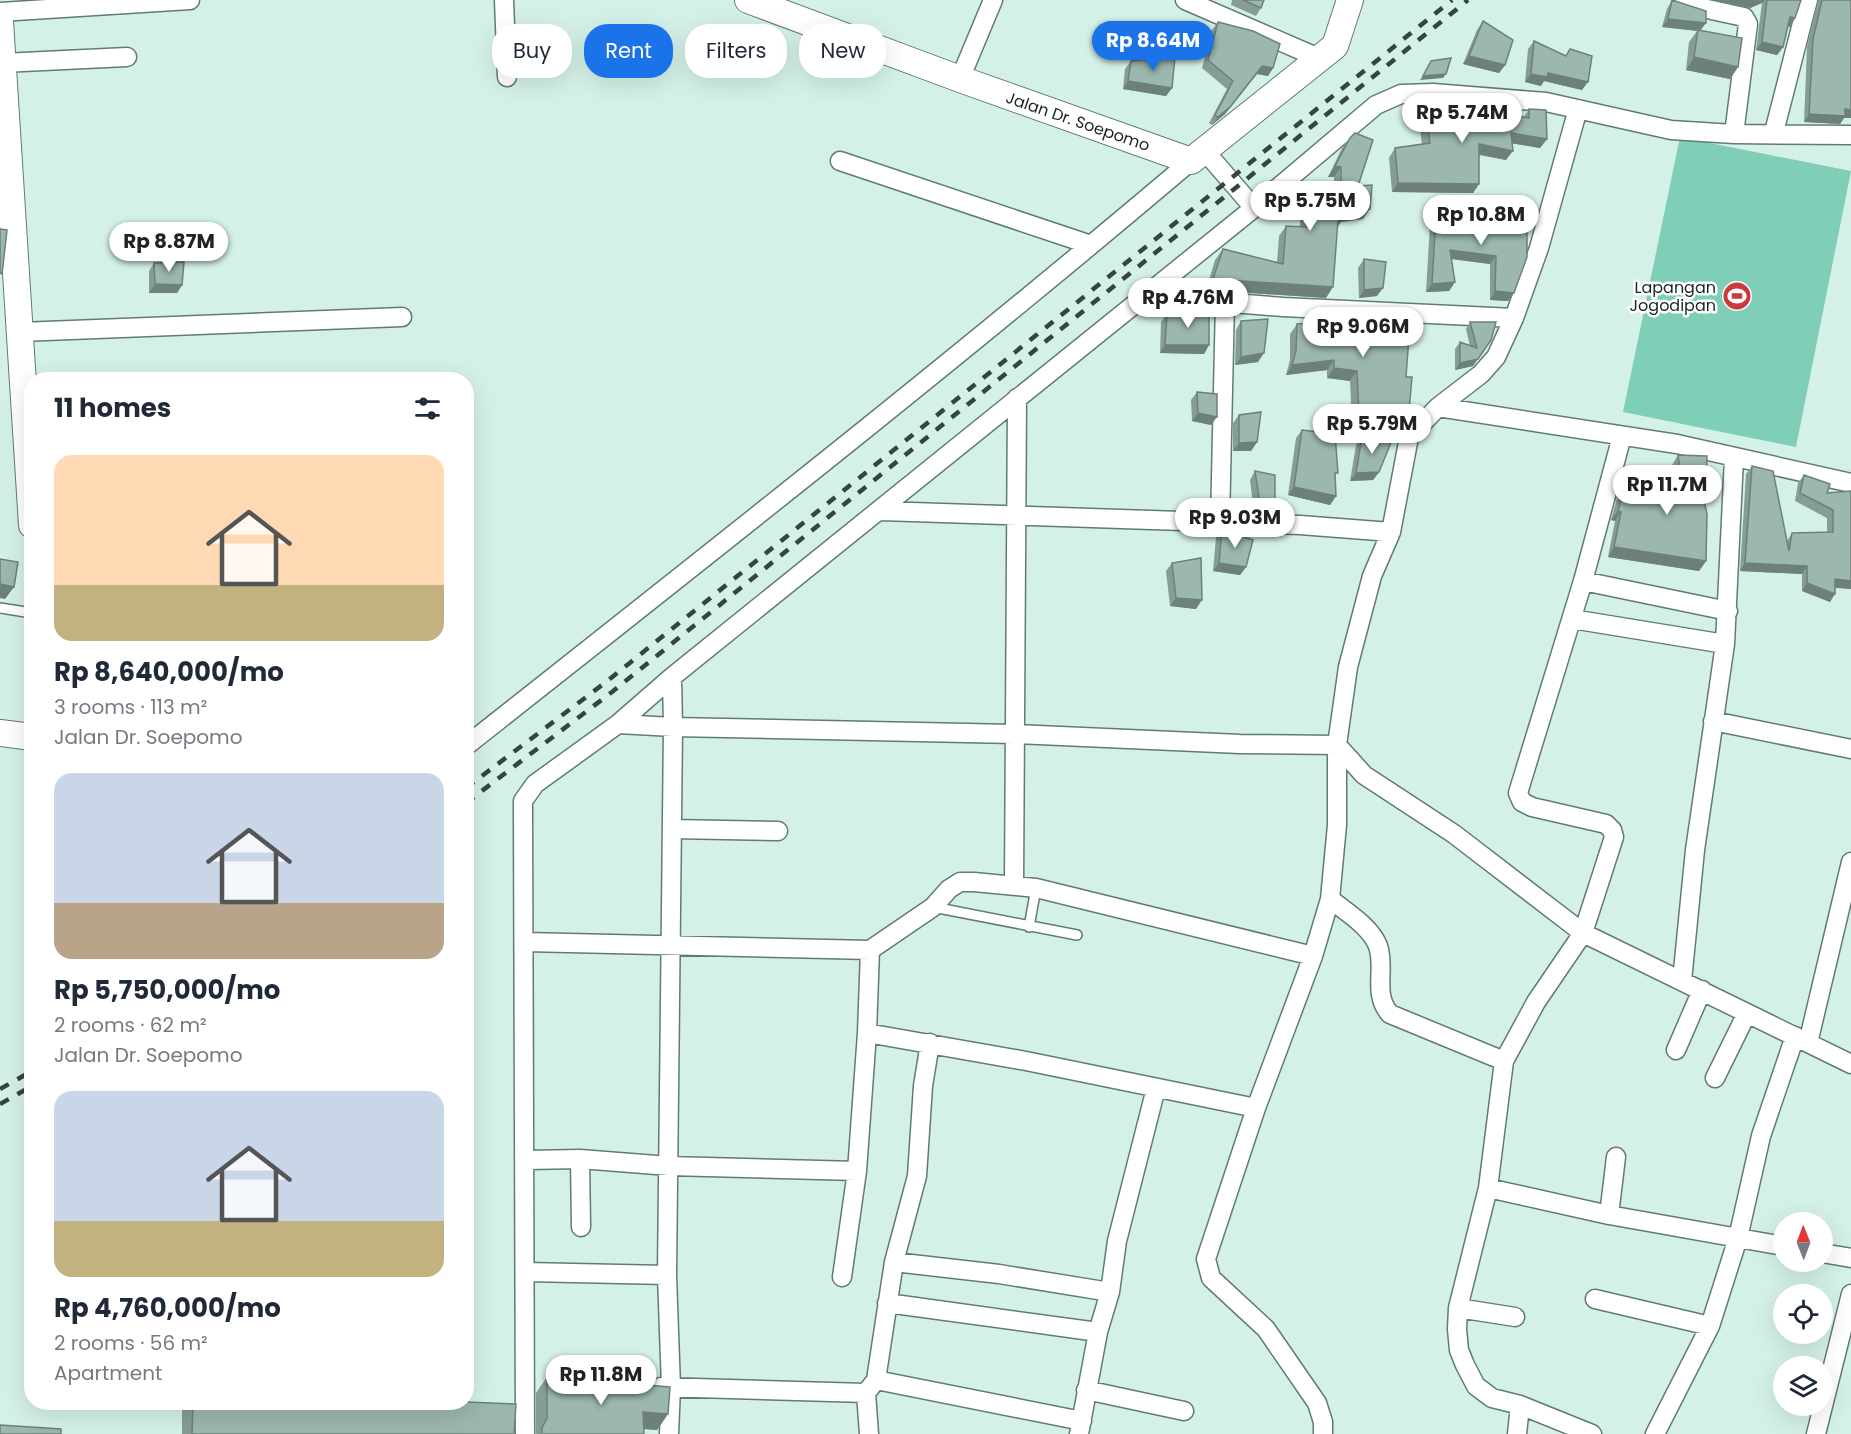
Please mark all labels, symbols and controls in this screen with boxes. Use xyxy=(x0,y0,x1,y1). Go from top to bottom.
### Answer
pin: Rp 8.64M xyxy=(1091,21,1215,72)
chip: Buy xyxy=(492,24,572,78)
chip: Rent xyxy=(584,24,673,78)
chip: Filters xyxy=(685,24,787,78)
chip: New xyxy=(799,24,886,78)
text: Rp 8.64M xyxy=(1106,26,1200,54)
street label: Jalan Dr. Soepomo xyxy=(1003,86,1153,157)
pin: Rp 5.74M xyxy=(1400,93,1524,144)
text: Rp 5.74M xyxy=(1416,98,1508,126)
pin: Rp 5.75M xyxy=(1248,181,1372,232)
text: Rp 5.75M xyxy=(1264,186,1356,214)
pin: Rp 10.8M xyxy=(1419,195,1543,246)
text: Rp 10.8M xyxy=(1437,200,1525,228)
pin: Rp 8.87M xyxy=(107,222,231,273)
text: Rp 8.87M xyxy=(123,227,215,255)
place label: Lapangan Jogodipan xyxy=(1630,276,1716,317)
pin: Rp 4.76M xyxy=(1126,278,1250,329)
sports icon: Lapangan Jogodipan xyxy=(1721,280,1753,312)
text: Rp 4.76M xyxy=(1142,283,1234,311)
pin: Rp 9.06M xyxy=(1301,307,1425,358)
text: Rp 9.06M xyxy=(1317,312,1409,340)
text: 11 homes xyxy=(54,390,171,426)
icon: filters xyxy=(411,392,444,425)
pin: Rp 5.79M xyxy=(1310,404,1434,455)
text: Rp 5.79M xyxy=(1327,409,1417,437)
pin: Rp 11.7M xyxy=(1605,465,1729,516)
text: Rp 11.7M xyxy=(1627,470,1707,498)
icon: home xyxy=(195,494,303,602)
pin: Rp 9.03M xyxy=(1173,498,1297,549)
text: Rp 9.03M xyxy=(1189,503,1281,531)
text: Rp 8,640,000/mo xyxy=(54,654,284,690)
text: 3 rooms · 113 m² xyxy=(54,693,207,721)
text: Jalan Dr. Soepomo xyxy=(54,723,243,751)
icon: home xyxy=(195,812,303,920)
text: Rp 5,750,000/mo xyxy=(54,972,280,1008)
text: 2 rooms · 62 m² xyxy=(54,1011,207,1039)
text: Jalan Dr. Soepomo xyxy=(54,1041,243,1069)
icon: home xyxy=(195,1130,303,1238)
north arrow xyxy=(1773,1212,1833,1272)
map controls xyxy=(1773,1212,1833,1416)
button: locate xyxy=(1773,1284,1833,1344)
text: Rp 4,760,000/mo xyxy=(54,1290,281,1326)
text: 2 rooms · 56 m² xyxy=(54,1329,208,1357)
pin: Rp 11.8M xyxy=(539,1355,663,1406)
button: layers xyxy=(1773,1356,1833,1416)
text: Apartment xyxy=(54,1359,162,1387)
text: Rp 11.8M xyxy=(560,1360,642,1388)

